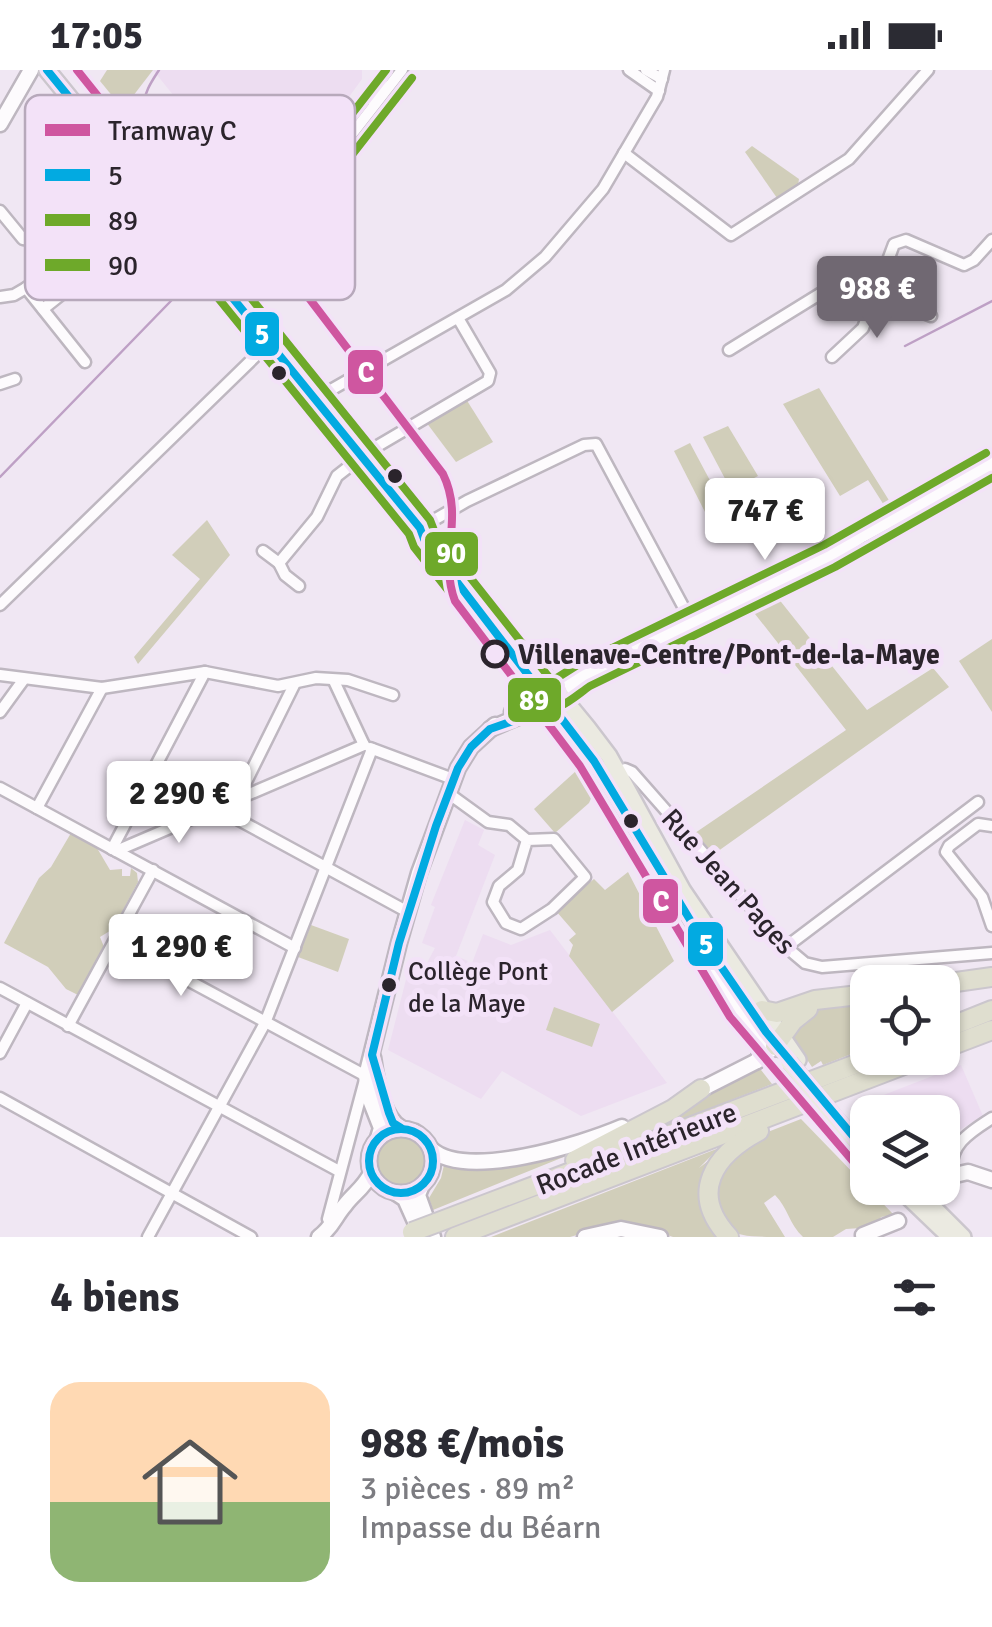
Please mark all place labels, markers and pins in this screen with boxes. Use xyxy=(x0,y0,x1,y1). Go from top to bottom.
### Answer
pin: 988 € xyxy=(807,256,947,341)
unlabelled marker xyxy=(269,363,289,383)
unlabelled marker xyxy=(385,466,405,486)
pin: 747 € xyxy=(695,478,835,563)
place label: Villenave-Centre/Pont-de-la-Maye xyxy=(518,638,940,672)
marker: Villenave-Centre/Pont-de-la-Maye xyxy=(482,641,508,667)
pin: 2 290 € xyxy=(87,761,271,846)
unlabelled marker xyxy=(621,811,641,831)
pin: 1 290 € xyxy=(89,914,273,999)
place label: Collège Pont de la Maye xyxy=(408,956,548,1020)
marker: Collège Pont de la Maye xyxy=(379,975,399,995)

